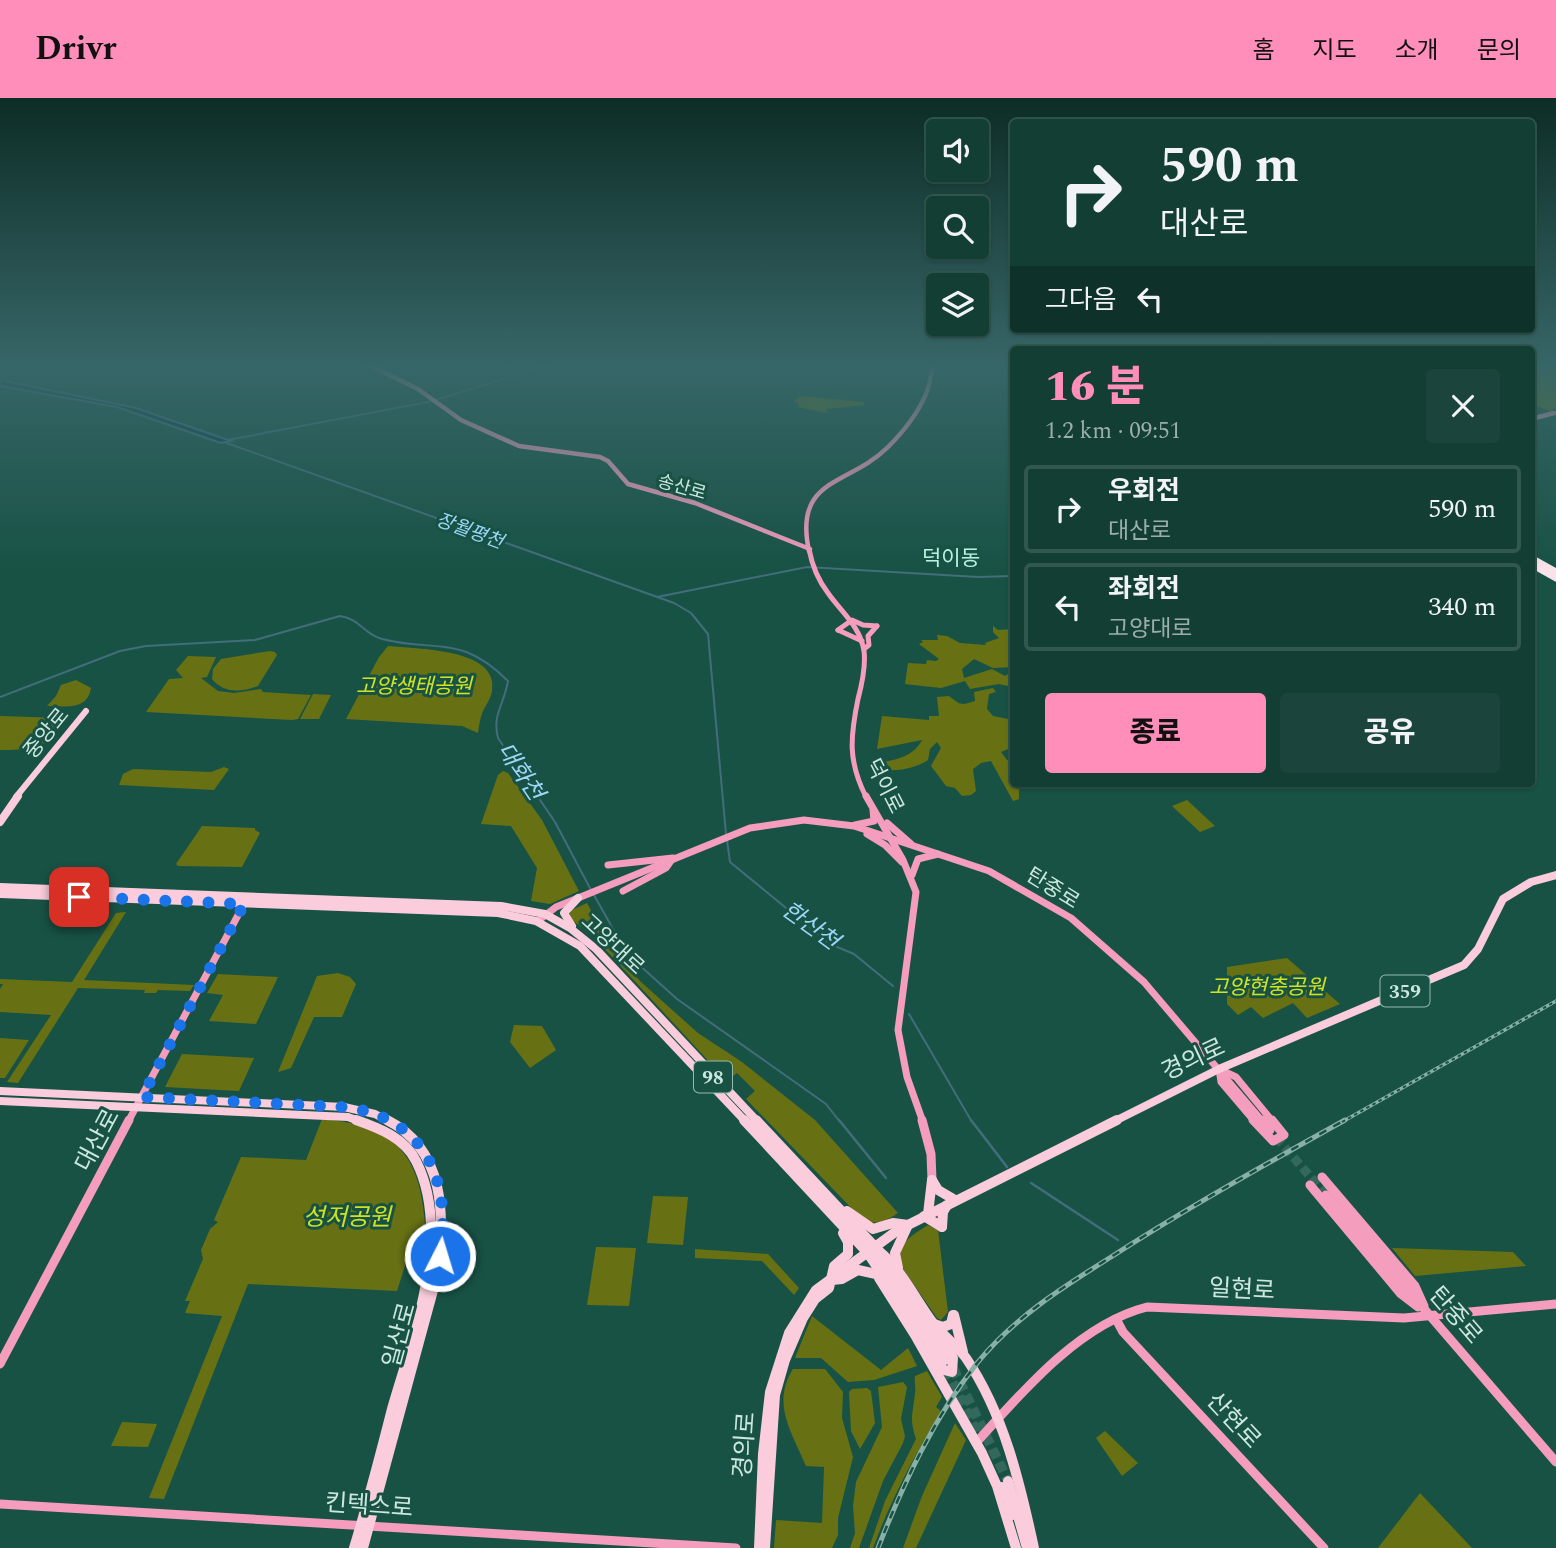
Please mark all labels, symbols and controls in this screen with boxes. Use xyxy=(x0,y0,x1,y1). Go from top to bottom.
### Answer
text: Drivr xyxy=(35,24,117,74)
text: 홈 xyxy=(1252,33,1274,69)
text: 지도 xyxy=(1312,33,1357,69)
text: 소개 xyxy=(1395,33,1439,69)
text: 문의 xyxy=(1477,33,1521,69)
map controls xyxy=(926,119,989,336)
button: sound xyxy=(926,119,989,182)
text: 590 m xyxy=(1160,129,1299,204)
icon: right xyxy=(1045,147,1136,238)
button: search xyxy=(926,196,989,259)
text: 대산로 xyxy=(1160,200,1248,249)
button: layers xyxy=(926,273,989,336)
text: 그다음 xyxy=(1045,280,1117,320)
icon: left xyxy=(1131,280,1169,318)
text: 16 분 xyxy=(1045,356,1145,419)
button: close xyxy=(1426,369,1500,443)
text: 1.2 km · 09:51 xyxy=(1045,414,1181,449)
street label: 송산로 xyxy=(654,468,709,507)
text: 우회전 xyxy=(1108,471,1180,511)
text: 590 m xyxy=(1428,489,1496,529)
icon: right xyxy=(1049,490,1087,528)
water label: 장월평천 xyxy=(432,506,509,558)
text: 대산로 xyxy=(1108,514,1171,549)
district label: 덕이동 xyxy=(922,543,980,575)
text: 좌회전 xyxy=(1108,569,1180,609)
text: 340 m xyxy=(1428,587,1496,627)
icon: left xyxy=(1049,588,1087,626)
text: 고양대로 xyxy=(1108,612,1193,647)
park label: 고양생태공원 xyxy=(356,671,474,703)
button: 종료 xyxy=(1045,693,1266,773)
button: 공유 xyxy=(1280,693,1500,773)
street label: 중앙로 xyxy=(16,701,77,766)
water label: 대화천 xyxy=(487,736,554,810)
street label: 덕이로 xyxy=(857,753,912,820)
street label: 탄중로 xyxy=(1019,860,1086,918)
pin xyxy=(49,867,109,927)
icon: arrive xyxy=(60,878,98,916)
water label: 한산천 xyxy=(774,893,848,961)
street label: 고양대로 xyxy=(573,907,651,983)
park label: 고양현충공원 xyxy=(1209,972,1327,1004)
road number: 359 xyxy=(1380,976,1430,1006)
street label: 경의로 xyxy=(1156,1030,1231,1090)
road number: 98 xyxy=(694,1062,732,1093)
street label: 대산로 xyxy=(66,1103,129,1178)
park label: 성저공원 xyxy=(303,1200,393,1236)
position arrow xyxy=(403,1219,477,1293)
street label: 일현로 xyxy=(1208,1270,1276,1310)
street label: 탄중로 xyxy=(1420,1279,1491,1352)
street label: 일산로 xyxy=(374,1299,426,1372)
street label: 산현로 xyxy=(1198,1384,1269,1457)
street label: 경의로 xyxy=(725,1411,765,1479)
street label: 킨텍스로 xyxy=(324,1485,414,1527)

